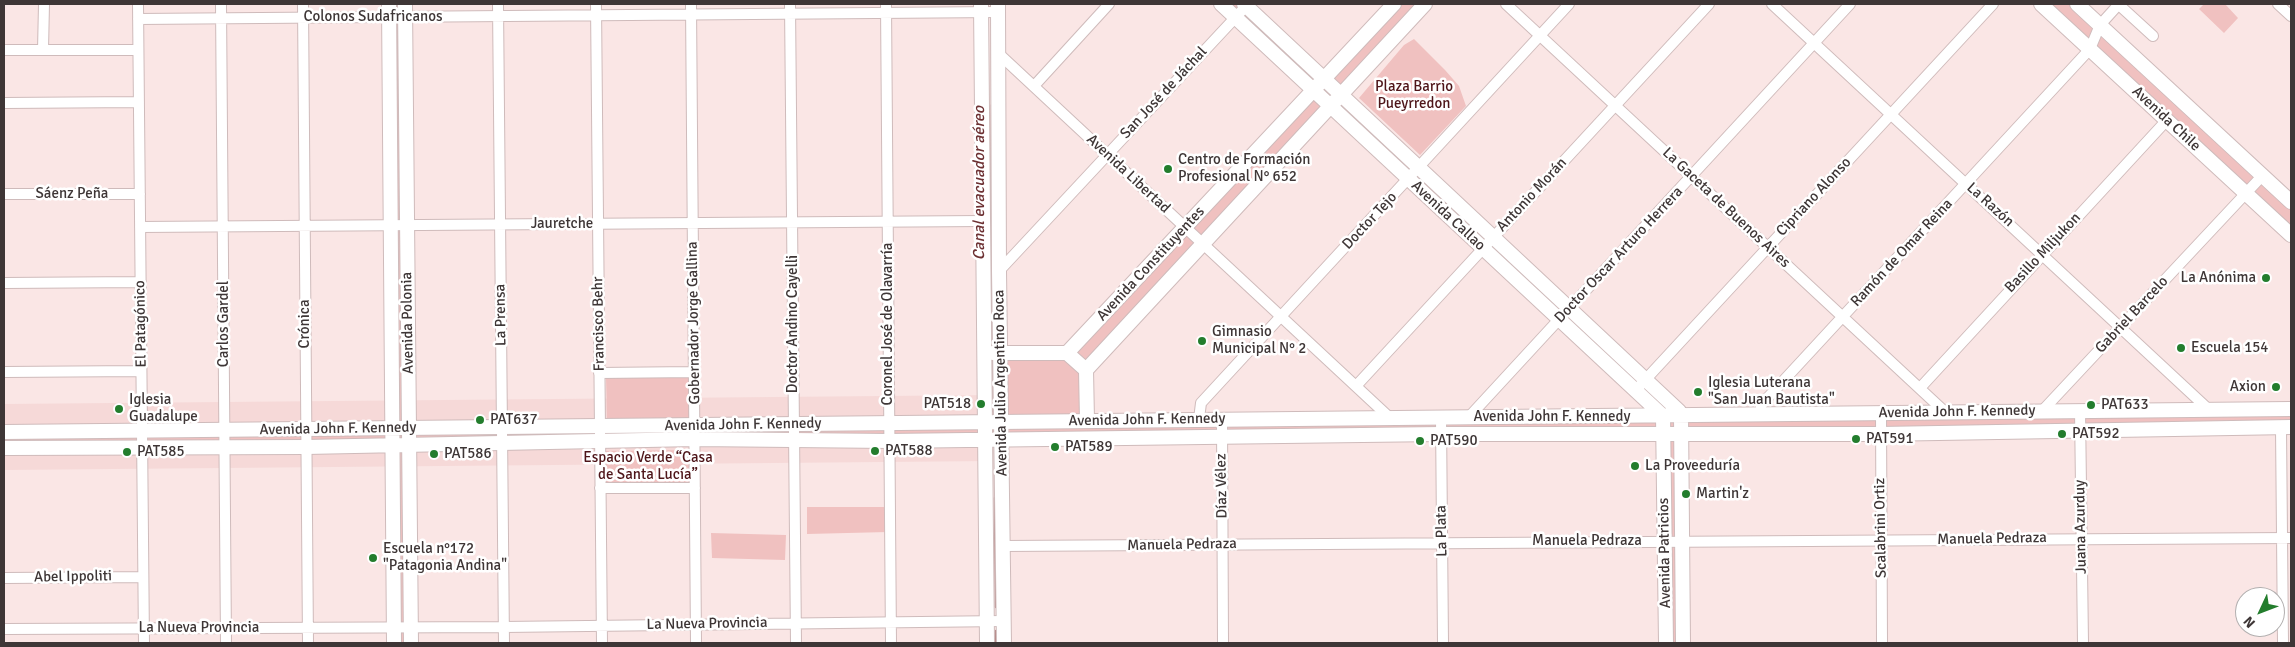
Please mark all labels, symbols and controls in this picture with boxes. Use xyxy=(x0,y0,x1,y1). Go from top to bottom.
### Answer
street label: Colonos Sudafricanos xyxy=(303,8,443,26)
street label: San José de Jáchal xyxy=(1117,43,1211,143)
park label: Plaza Barrio Pueyrredon xyxy=(1375,78,1453,113)
street label: Avenida Chile xyxy=(2128,83,2204,155)
water label: Canal evacuador aéreo xyxy=(970,106,990,260)
street label: Avenida Libertad xyxy=(1082,131,1174,217)
street label: La Gaceta de Buenos Aires xyxy=(1658,144,1794,272)
place label: Centro de Formación Profesional N° 652 xyxy=(1178,151,1310,186)
street label: Antonio Morán xyxy=(1493,154,1571,236)
street label: Cipriano Alonso xyxy=(1773,154,1855,240)
marker: Centro de Formación Profesional N° 652 xyxy=(1162,163,1174,175)
street label: Avenida Callao xyxy=(1407,177,1489,255)
street label: La Razón xyxy=(1963,179,2017,231)
street label: Doctor Oscar Arturo Herrera xyxy=(1551,183,1687,327)
street label: Sáenz Peña xyxy=(36,185,108,203)
street label: Doctor Tejo xyxy=(1339,189,1401,253)
street label: Ramón de Omar Reina xyxy=(1847,195,1957,311)
street label: Avenida Constituyentes xyxy=(1093,203,1209,325)
street label: Basillo Miljukon xyxy=(2001,209,2085,297)
street label: Jauretche xyxy=(531,215,593,233)
street label: Gobernador Jorge Gallina xyxy=(684,241,704,405)
street label: Coronel José de Olavarría xyxy=(879,243,897,405)
street label: Doctor Andino Cayelli xyxy=(784,255,802,393)
place label: La Anónima xyxy=(2180,269,2256,287)
street label: Avenida Polonia xyxy=(398,272,418,374)
marker: La Anónima xyxy=(2260,272,2272,284)
street label: Gabriel Barcelo xyxy=(2092,273,2172,357)
street label: Francisco Behr xyxy=(589,276,609,372)
street label: El Patagónico xyxy=(131,280,151,368)
street label: Carlos Gardel xyxy=(215,281,233,367)
street label: La Prensa xyxy=(491,284,511,346)
street label: Avenida Julio Argentino Roca xyxy=(990,289,1012,477)
street label: Crónica xyxy=(296,299,314,349)
place label: Gimnasio Municipal N° 2 xyxy=(1212,323,1306,358)
marker: Gimnasio Municipal N° 2 xyxy=(1196,335,1208,347)
place label: Escuela 154 xyxy=(2191,339,2268,357)
marker: Escuela 154 xyxy=(2175,342,2187,354)
place label: Iglesia Luterana "San Juan Bautista" xyxy=(1708,374,1835,409)
place label: Axion xyxy=(2230,378,2266,396)
marker: Axion xyxy=(2270,381,2282,393)
marker: Iglesia Luterana "San Juan Bautista" xyxy=(1692,386,1704,398)
place label: Iglesia Guadalupe xyxy=(129,391,198,426)
place label: PAT518 xyxy=(923,395,971,413)
place label: PAT633 xyxy=(2101,396,2149,414)
marker: PAT518 xyxy=(975,398,987,410)
marker: PAT633 xyxy=(2085,399,2097,411)
street label: Avenida John F. Kennedy xyxy=(1878,402,2036,422)
marker: Iglesia Guadalupe xyxy=(113,403,125,415)
street label: Avenida John F. Kennedy xyxy=(1474,408,1630,426)
street label: Avenida John F. Kennedy xyxy=(1068,410,1226,430)
place label: PAT637 xyxy=(490,411,538,429)
marker: PAT637 xyxy=(474,414,486,426)
street label: Avenida John F. Kennedy xyxy=(664,415,822,435)
street label: Avenida John F. Kennedy xyxy=(259,419,417,439)
place label: PAT592 xyxy=(2072,425,2120,443)
marker: PAT592 xyxy=(2056,428,2068,440)
place label: PAT591 xyxy=(1866,430,1914,448)
place label: PAT590 xyxy=(1430,432,1478,450)
marker: PAT591 xyxy=(1850,433,1862,445)
marker: PAT590 xyxy=(1414,435,1426,447)
place label: PAT589 xyxy=(1065,438,1113,456)
marker: PAT589 xyxy=(1049,441,1061,453)
place label: PAT588 xyxy=(885,442,933,460)
place label: PAT585 xyxy=(137,443,185,461)
place label: PAT586 xyxy=(444,445,492,463)
marker: PAT588 xyxy=(869,445,881,457)
marker: PAT585 xyxy=(121,446,133,458)
marker: PAT586 xyxy=(428,448,440,460)
park label: Espacio Verde “Casa de Santa Lucía” xyxy=(583,449,713,484)
street label: Díaz Vélez xyxy=(1212,453,1232,519)
place label: La Proveeduría xyxy=(1645,457,1740,475)
marker: La Proveeduría xyxy=(1629,460,1641,472)
street label: Scalabrini Ortiz xyxy=(1871,478,1891,578)
street label: Juana Azurduy xyxy=(2071,480,2091,574)
place label: Martin'z xyxy=(1696,485,1749,503)
marker: Martin'z xyxy=(1680,488,1692,500)
street label: Avenida Patricios xyxy=(1655,498,1675,608)
street label: La Plata xyxy=(1433,505,1451,557)
street label: Manuela Pedraza xyxy=(1937,529,2047,549)
street label: Manuela Pedraza xyxy=(1532,532,1642,550)
street label: Manuela Pedraza xyxy=(1127,535,1237,555)
place label: Escuela n°172 "Patagonia Andina" xyxy=(383,540,507,575)
marker: Escuela n°172 "Patagonia Andina" xyxy=(367,552,379,564)
street label: Abel Ippoliti xyxy=(34,567,112,587)
north arrow xyxy=(2235,587,2285,637)
text: N xyxy=(2240,613,2259,631)
street label: La Nueva Provincia xyxy=(646,614,768,634)
street label: La Nueva Provincia xyxy=(139,619,259,637)

